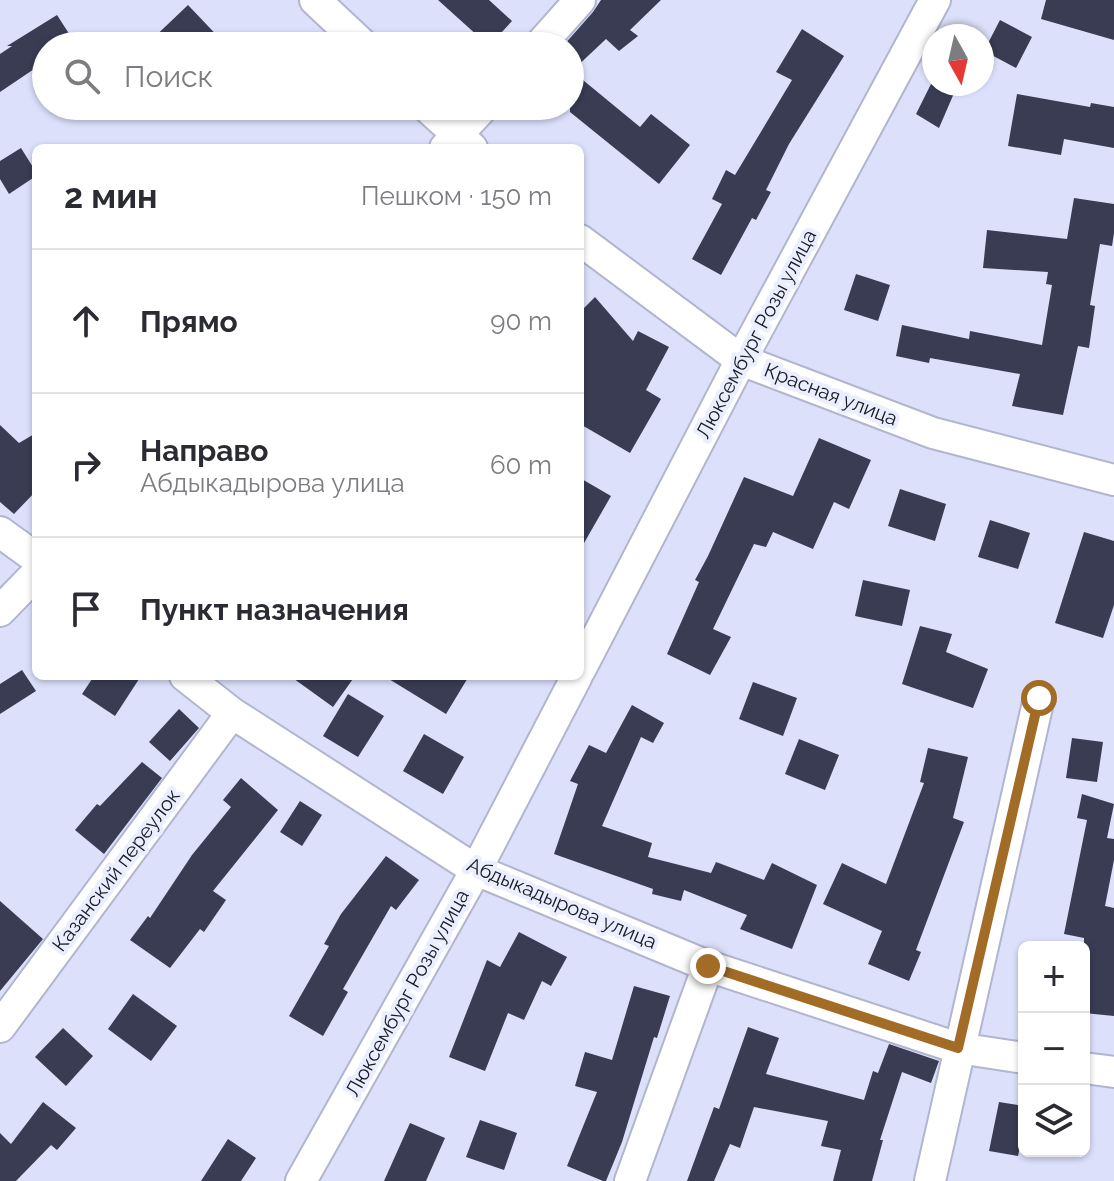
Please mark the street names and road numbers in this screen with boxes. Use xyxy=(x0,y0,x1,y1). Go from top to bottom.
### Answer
street label: Люксембург Розы улица xyxy=(691,226,821,442)
street label: Красная улица xyxy=(761,358,901,430)
street label: Казанский переулок xyxy=(47,784,185,956)
street label: Абдыкадырова улица xyxy=(464,852,660,954)
street label: Люксембург Розы улица xyxy=(340,885,474,1101)

